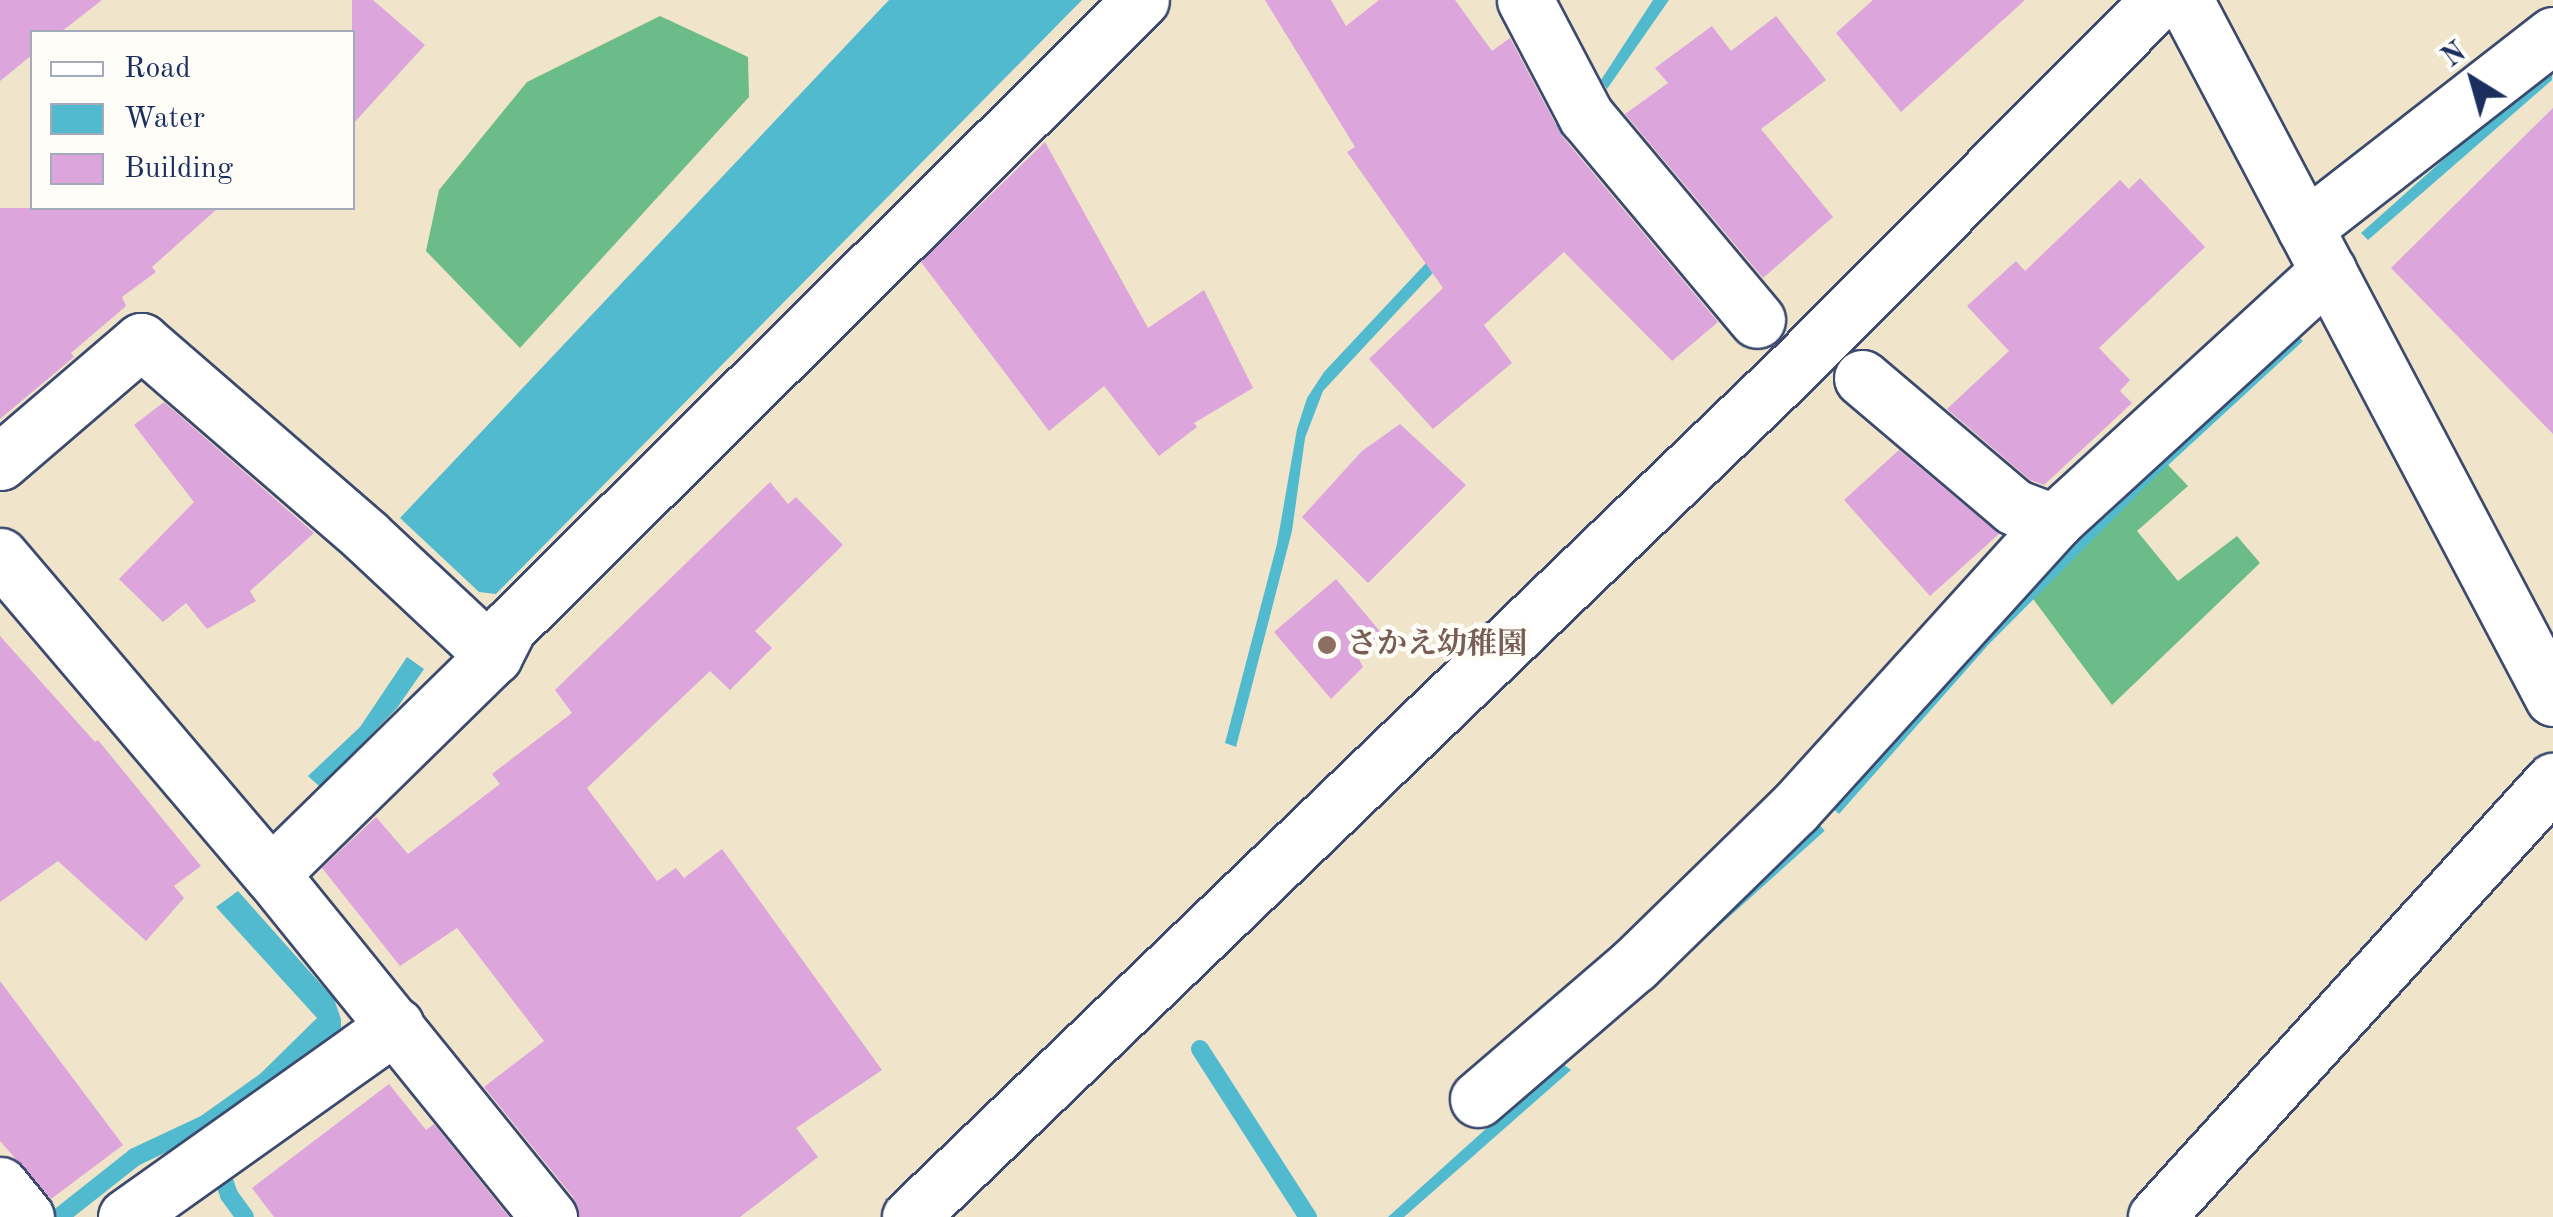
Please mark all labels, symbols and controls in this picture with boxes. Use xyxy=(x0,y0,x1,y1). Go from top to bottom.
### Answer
legend xyxy=(30,30,355,210)
north arrow xyxy=(2423,30,2523,130)
text: N xyxy=(2438,38,2472,74)
text: Road xyxy=(124,54,191,84)
text: Water xyxy=(124,104,205,134)
text: Building xyxy=(124,154,233,184)
place label: さかえ幼稚園 xyxy=(1347,627,1527,663)
marker: さかえ幼稚園 xyxy=(1316,634,1338,656)

